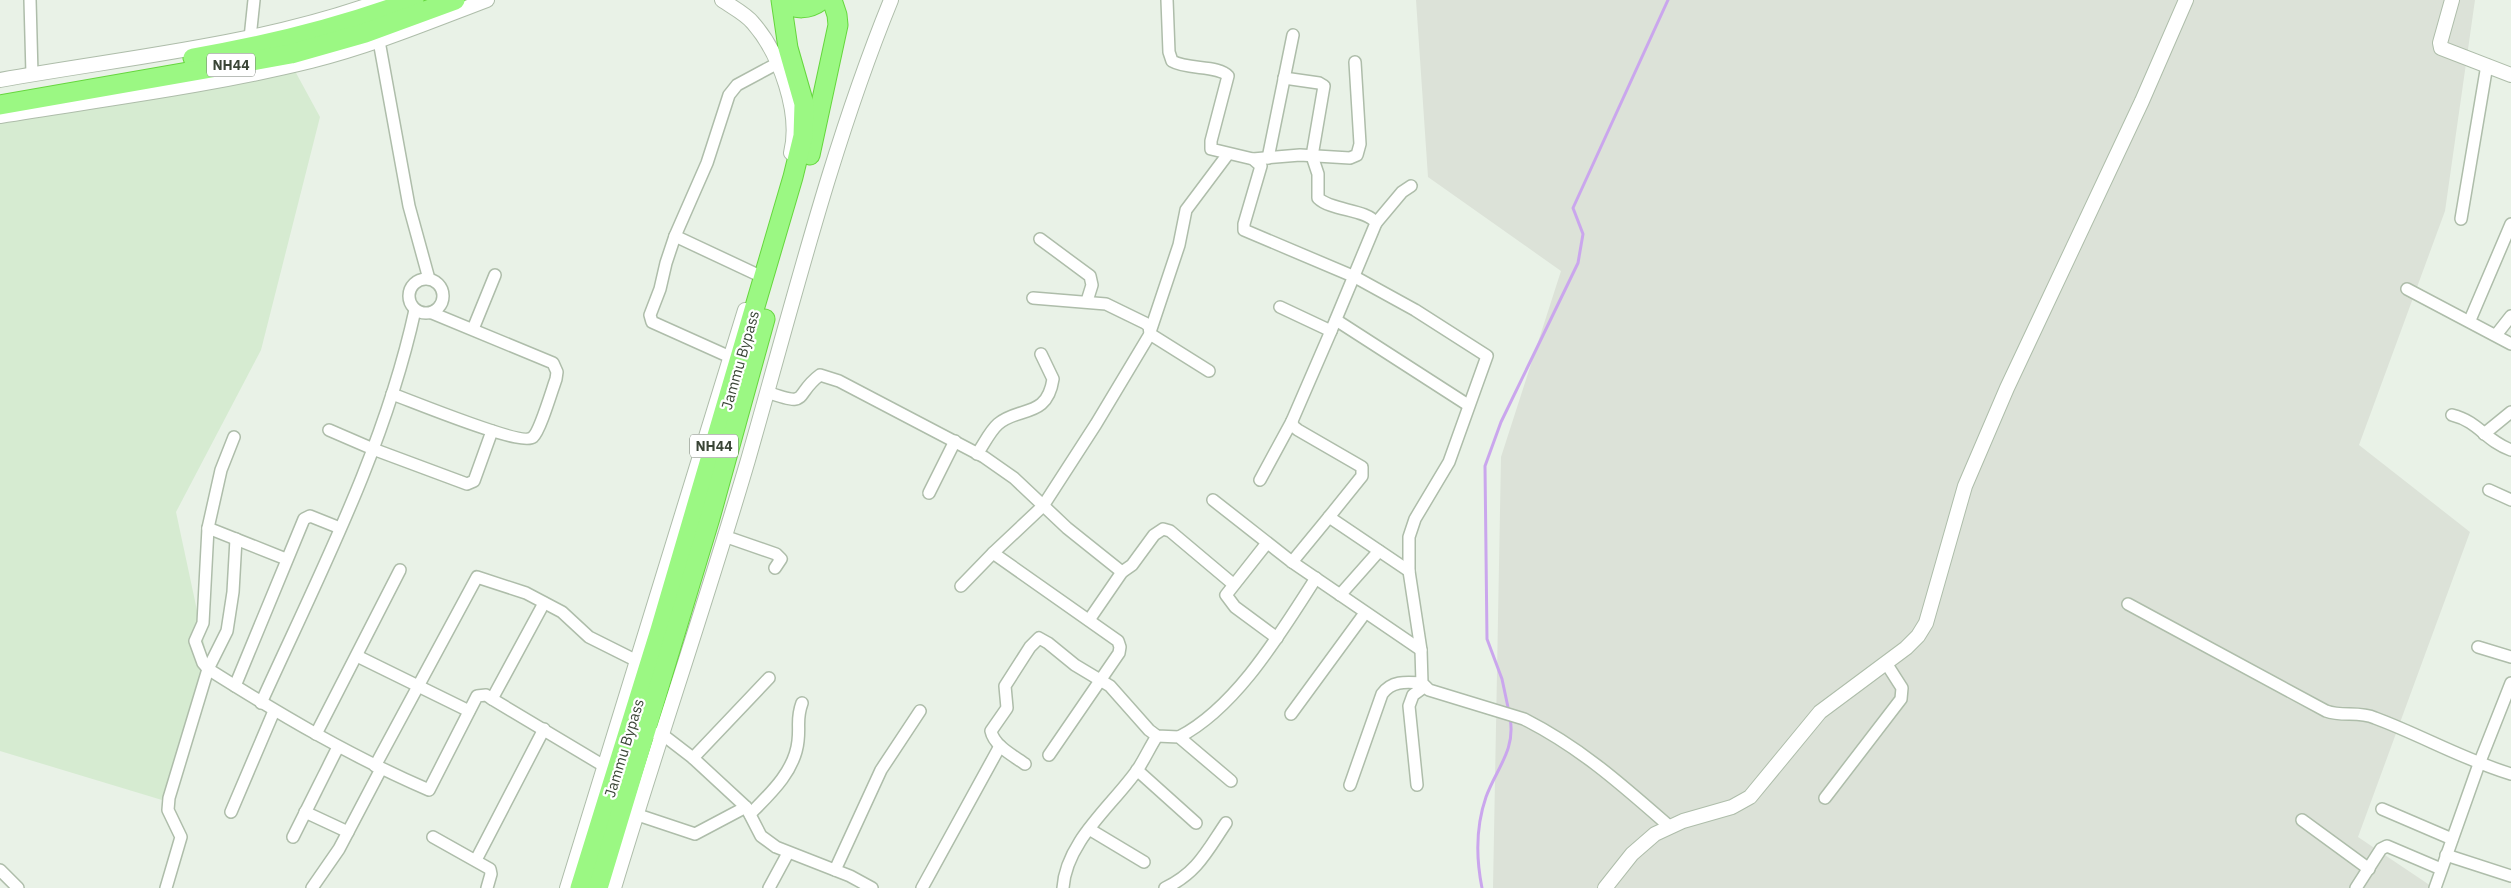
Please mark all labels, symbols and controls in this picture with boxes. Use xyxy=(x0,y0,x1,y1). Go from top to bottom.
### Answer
road number: NH44 xyxy=(207,54,255,76)
street label: Jammu Bypass xyxy=(717,308,763,412)
road number: NH44 xyxy=(690,434,738,458)
street label: Jammu Bypass xyxy=(600,696,648,800)

